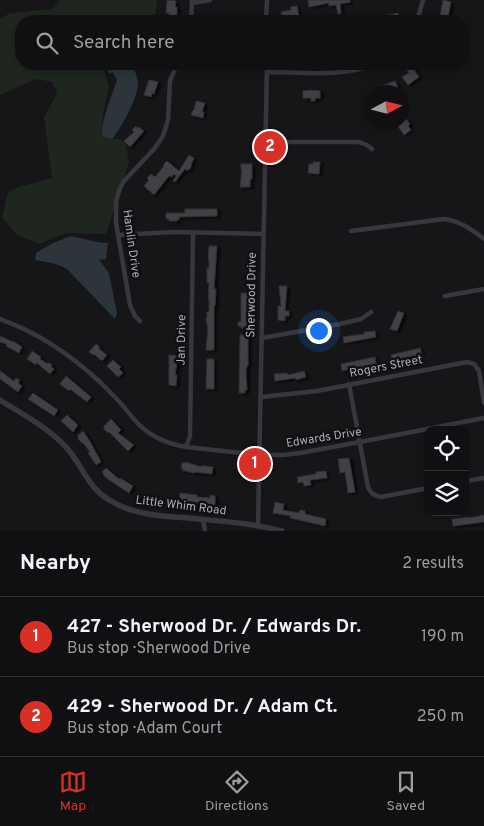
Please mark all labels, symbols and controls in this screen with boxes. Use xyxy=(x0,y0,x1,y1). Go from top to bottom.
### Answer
search box xyxy=(15,15,469,70)
icon: search xyxy=(33,29,61,57)
text: Search here xyxy=(73,31,175,55)
north arrow xyxy=(364,85,409,130)
pin: 2 xyxy=(254,128,286,166)
street label: Hamlin Drive xyxy=(118,209,144,279)
street label: Sherwood Drive xyxy=(243,252,261,338)
street label: Jan Drive xyxy=(174,314,190,366)
your location xyxy=(306,318,332,344)
street label: Rogers Street xyxy=(348,352,424,382)
street label: Edwards Drive xyxy=(285,424,363,452)
map controls xyxy=(424,426,469,516)
button: locate xyxy=(424,426,469,471)
pin: 1 xyxy=(239,445,271,483)
button: layers xyxy=(424,471,469,516)
street label: Little Whim Road xyxy=(135,492,227,520)
text: Nearby xyxy=(20,550,91,577)
text: 2 results xyxy=(402,554,464,574)
text: 427 - Sherwood Dr. / Edwards Dr. xyxy=(67,615,361,639)
text: 1 xyxy=(33,627,39,647)
text: 190 m xyxy=(421,627,464,647)
text: Bus stop · Sherwood Drive xyxy=(67,639,251,659)
text: 429 - Sherwood Dr. / Adam Ct. xyxy=(67,695,337,719)
text: 2 xyxy=(31,707,41,727)
text: 250 m xyxy=(417,707,464,727)
text: Bus stop · Adam Court xyxy=(67,719,222,739)
tab: Map xyxy=(59,768,87,815)
tab: Directions xyxy=(205,768,269,815)
tab: Saved xyxy=(387,768,425,815)

